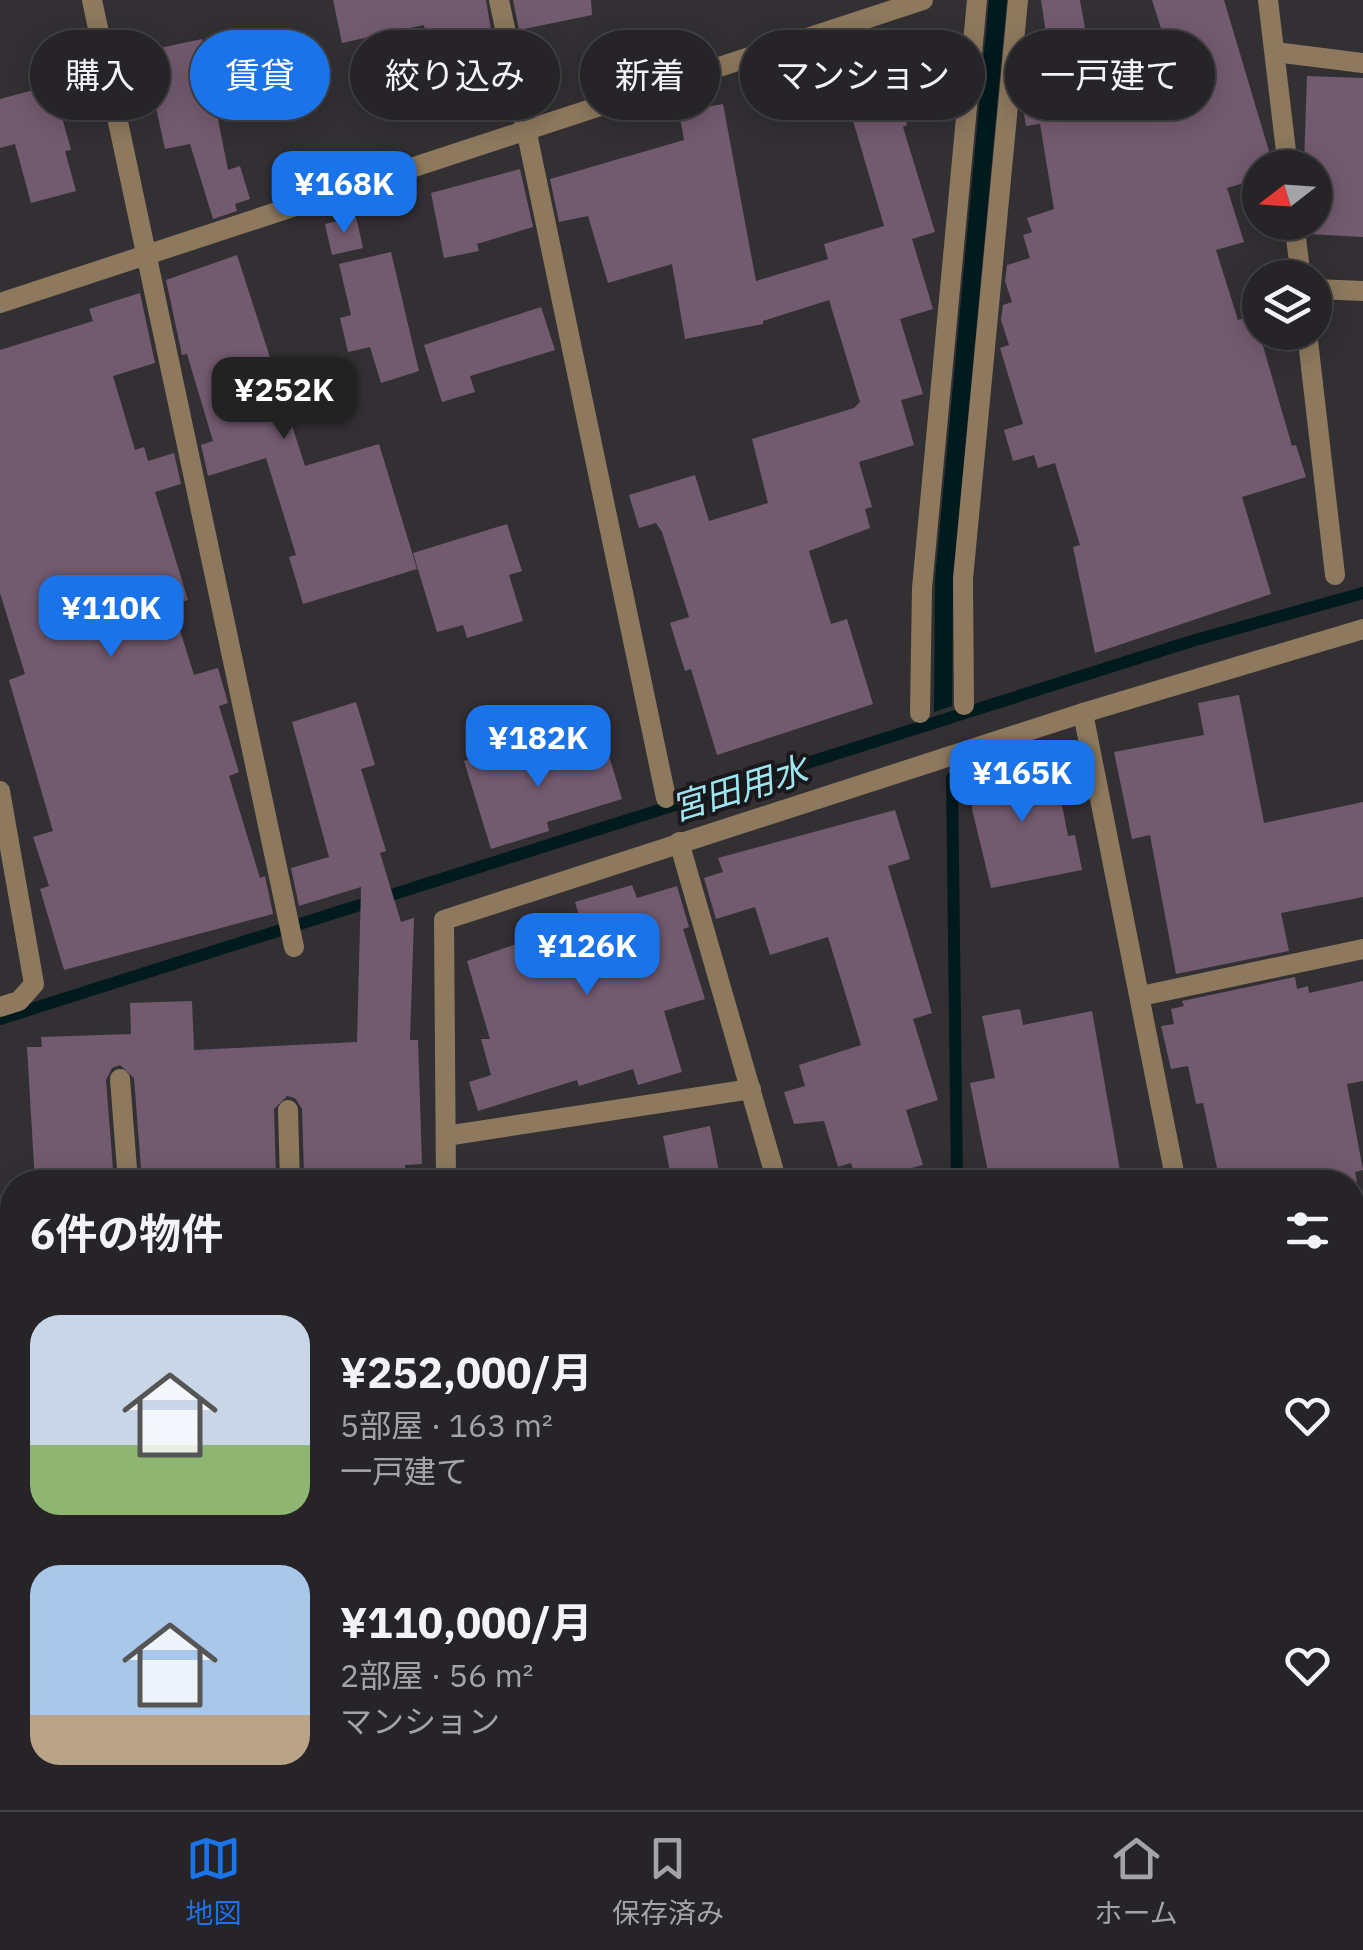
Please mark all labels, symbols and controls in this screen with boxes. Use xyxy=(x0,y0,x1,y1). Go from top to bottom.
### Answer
chip: 購入 xyxy=(30,30,170,120)
chip: 賃貸 xyxy=(190,30,330,120)
chip: 絞り込み xyxy=(350,30,560,120)
chip: 新着 xyxy=(580,30,720,120)
chip: マンション xyxy=(740,30,985,120)
chip: 一戸建て xyxy=(1005,30,1215,120)
north arrow xyxy=(1242,150,1332,240)
map controls xyxy=(1242,150,1332,350)
pin: ¥168K xyxy=(274,151,414,236)
text: ¥168K xyxy=(294,162,394,204)
button: layers xyxy=(1242,260,1332,350)
pin: ¥252K xyxy=(214,357,354,442)
text: ¥252K xyxy=(234,368,334,410)
pin: ¥110K xyxy=(41,575,181,660)
text: ¥110K xyxy=(61,586,161,628)
pin: ¥182K xyxy=(468,705,608,790)
text: ¥182K xyxy=(488,716,588,758)
pin: ¥165K xyxy=(952,740,1092,825)
water label: 宮田用水 xyxy=(665,744,816,830)
text: ¥165K xyxy=(972,751,1072,793)
pin: ¥126K xyxy=(517,913,657,998)
text: ¥126K xyxy=(537,924,637,966)
icon: filters xyxy=(1280,1203,1335,1258)
text: 6件の物件 xyxy=(30,1206,223,1261)
text: ¥252,000/月 xyxy=(340,1345,593,1400)
icon: home xyxy=(110,1355,230,1475)
icon: heart xyxy=(1280,1388,1335,1443)
text: 5部屋 · 163 m² xyxy=(340,1404,553,1446)
text: 一戸建て xyxy=(340,1450,468,1492)
text: ¥110,000/月 xyxy=(340,1595,593,1650)
icon: home xyxy=(110,1605,230,1725)
icon: heart xyxy=(1280,1638,1335,1693)
text: 2部屋 · 56 m² xyxy=(340,1654,534,1696)
text: マンション xyxy=(340,1700,500,1742)
tab: 地図 xyxy=(185,1831,241,1931)
tab: 保存済み xyxy=(612,1831,724,1931)
tab: ホーム xyxy=(1095,1831,1178,1931)

